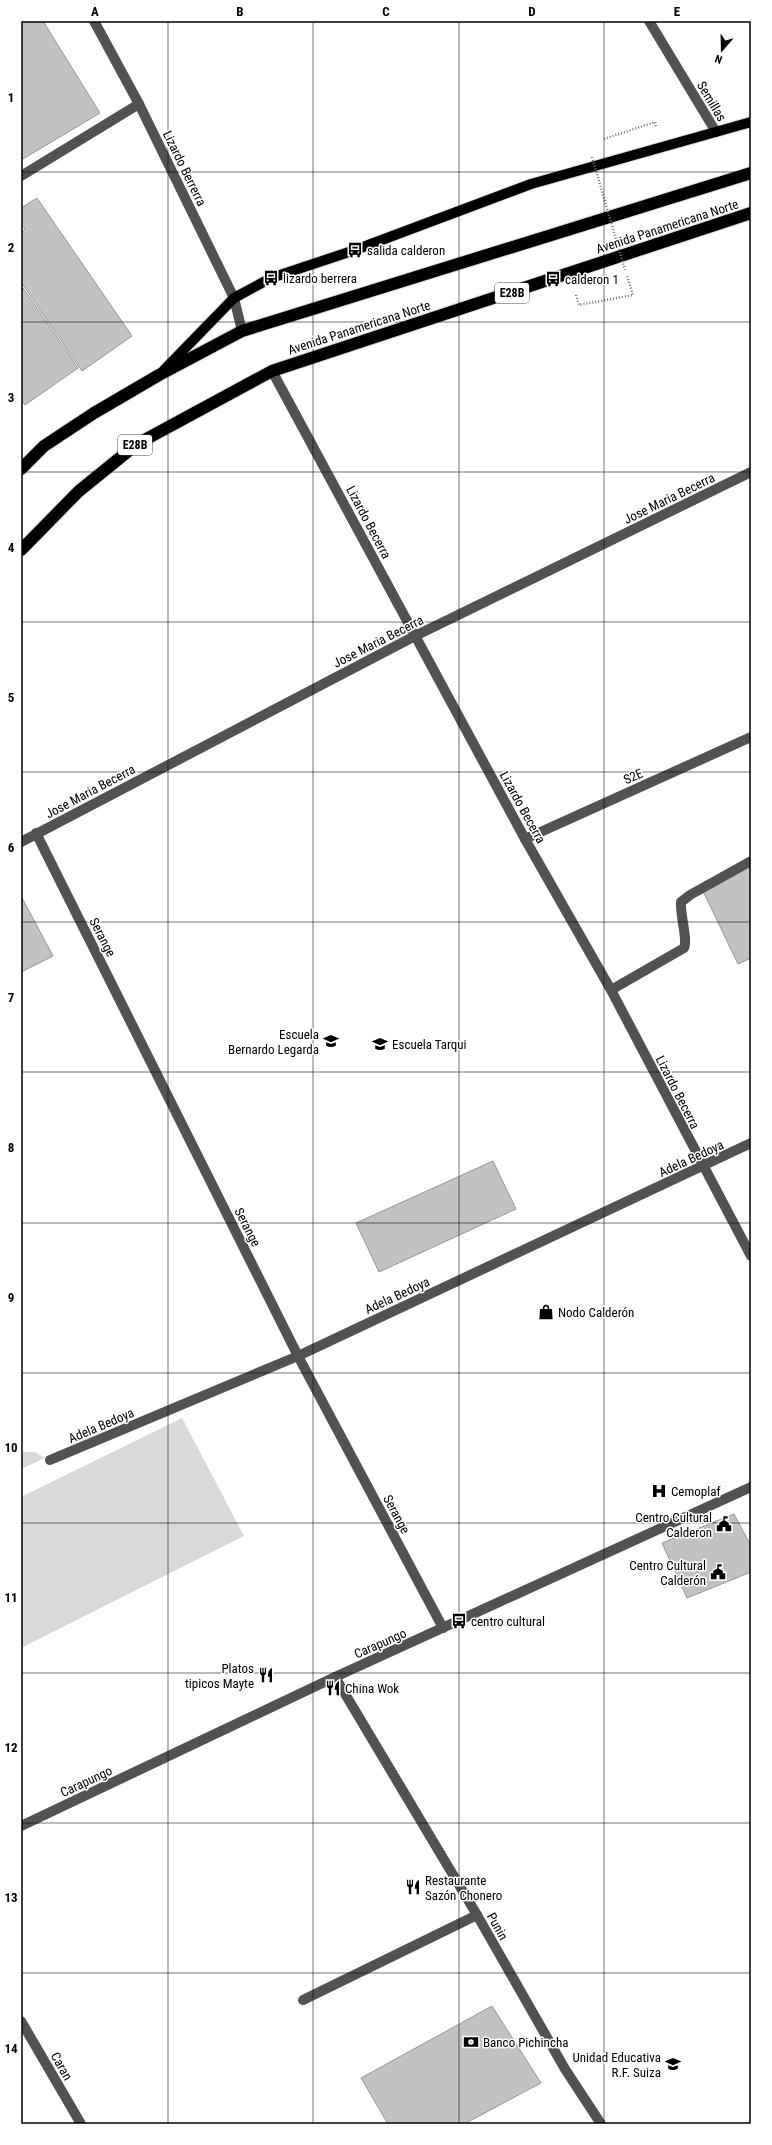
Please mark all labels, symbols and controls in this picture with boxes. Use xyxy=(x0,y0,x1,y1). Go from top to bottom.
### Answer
text: A xyxy=(91,4,99,19)
text: B xyxy=(236,4,244,19)
text: C xyxy=(382,4,390,19)
text: D xyxy=(528,4,536,19)
text: E xyxy=(674,4,681,19)
north arrow xyxy=(702,30,742,70)
text: N xyxy=(713,52,724,66)
street label: Semillas xyxy=(694,79,729,124)
text: 1 xyxy=(8,90,14,105)
street label: Lizardo Berrerra xyxy=(160,128,209,208)
street label: Avenida Panamericana Norte xyxy=(594,196,740,257)
text: 2 xyxy=(8,240,15,255)
bus stop icon: salida calderon xyxy=(346,241,364,259)
place label: salida calderon xyxy=(367,243,445,258)
bus stop icon: lizardo berrera xyxy=(262,269,280,287)
bus stop icon: calderon 1 xyxy=(544,270,562,288)
place label: lizardo berrera xyxy=(283,271,357,286)
place label: calderon 1 xyxy=(565,272,619,287)
road number: E28B xyxy=(495,283,529,303)
street label: Avenida Panamericana Norte xyxy=(286,297,432,358)
text: 3 xyxy=(8,390,14,405)
road number: E28B xyxy=(118,435,152,455)
street label: Jose Maria Becerra xyxy=(621,470,717,527)
street label: Lizardo Becerra xyxy=(343,483,394,561)
text: 4 xyxy=(8,540,15,555)
street label: Jose Maria Becerra xyxy=(331,612,426,671)
text: 5 xyxy=(8,690,15,705)
street label: Jose Maria Becerra xyxy=(43,762,138,821)
street label: S2E xyxy=(621,766,645,787)
street label: Lizardo Becerra xyxy=(497,769,549,846)
text: 6 xyxy=(8,840,15,855)
street label: Serange xyxy=(86,915,119,959)
text: 7 xyxy=(8,990,15,1005)
place label: Escuela Bernardo Legarda xyxy=(228,1027,319,1057)
school or university icon: Escuela Bernardo Legarda xyxy=(322,1032,340,1050)
school or university icon: Escuela Tarqui xyxy=(371,1035,389,1053)
place label: Escuela Tarqui xyxy=(392,1037,467,1052)
street label: Lizardo Becerra xyxy=(653,1053,702,1131)
street label: Adela Bedoya xyxy=(656,1137,726,1180)
text: 8 xyxy=(8,1140,14,1155)
street label: Serange xyxy=(231,1205,264,1249)
street label: Adela Bedoya xyxy=(362,1274,432,1317)
text: 9 xyxy=(8,1290,14,1305)
shop icon: Nodo Calderón xyxy=(537,1303,555,1321)
place label: Nodo Calderón xyxy=(558,1305,634,1320)
street label: Adela Bedoya xyxy=(66,1405,136,1446)
text: 10 xyxy=(4,1440,18,1455)
hospital icon: Cemoplaf xyxy=(650,1482,668,1500)
place label: Cemoplaf xyxy=(671,1484,721,1499)
street label: Serange xyxy=(380,1492,413,1536)
place label: Centro Cultural Calderon xyxy=(635,1510,712,1540)
public building icon: Centro Cultural Calderon xyxy=(715,1515,733,1533)
place label: Centro Cultural Calderón xyxy=(629,1558,706,1588)
public building icon: Centro Cultural Calderón xyxy=(709,1563,727,1581)
text: 11 xyxy=(4,1590,18,1605)
bus stop icon: centro cultural xyxy=(450,1612,468,1630)
place label: centro cultural xyxy=(471,1614,545,1629)
street label: Carapungo xyxy=(352,1625,409,1662)
place label: Platos tipicos Mayte xyxy=(185,1661,254,1691)
restaurant icon: Platos tipicos Mayte xyxy=(257,1666,275,1684)
restaurant icon: China Wok xyxy=(324,1679,342,1697)
place label: China Wok xyxy=(345,1681,399,1696)
text: 12 xyxy=(4,1740,18,1755)
street label: Carapungo xyxy=(58,1763,115,1800)
place label: Restaurante Sazón Chonero xyxy=(425,1873,502,1903)
restaurant icon: Restaurante Sazón Chonero xyxy=(404,1878,422,1896)
text: 13 xyxy=(4,1890,18,1905)
street label: Punin xyxy=(484,1910,511,1943)
bank icon: Banco Pichincha xyxy=(462,2033,480,2051)
place label: Banco Pichincha xyxy=(483,2035,568,2050)
text: 14 xyxy=(4,2041,18,2056)
street label: Caran xyxy=(48,2050,76,2083)
place label: Unidad Educativa R.F. Suiza xyxy=(572,2050,661,2080)
school or university icon: Unidad Educativa R.F. Suiza xyxy=(664,2055,682,2073)

